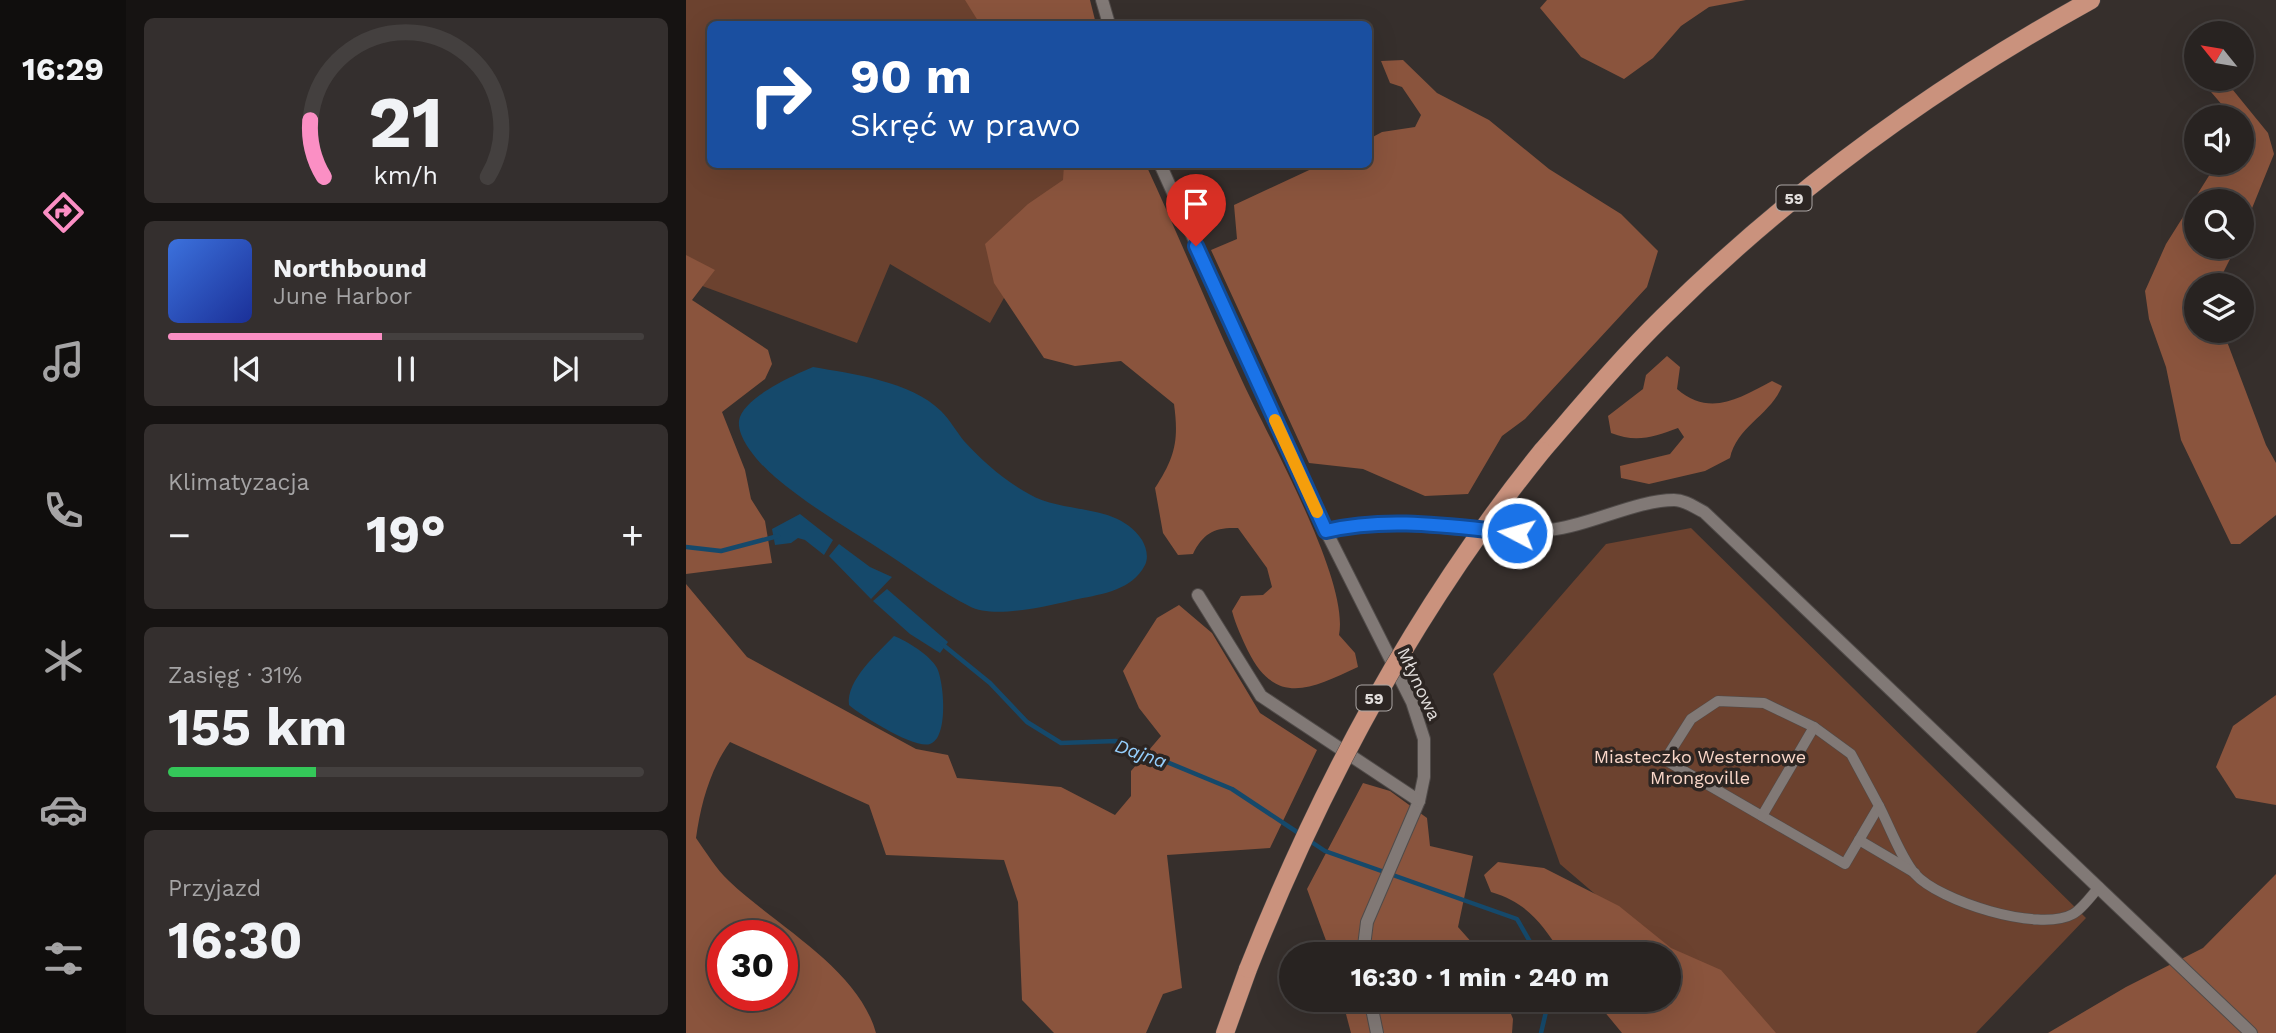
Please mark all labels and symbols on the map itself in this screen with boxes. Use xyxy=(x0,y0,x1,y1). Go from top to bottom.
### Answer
north arrow xyxy=(2184,21,2254,91)
pin xyxy=(1166,174,1226,246)
road number: 59 xyxy=(1776,186,1812,210)
position arrow xyxy=(1480,496,1554,570)
street label: Młynowa xyxy=(1393,644,1445,724)
road number: 59 xyxy=(1356,685,1392,710)
water label: Dajna xyxy=(1112,734,1170,773)
park label: Miasteczko Westernowe Mrongoville xyxy=(1594,746,1806,788)
speed limit sign: 30 xyxy=(707,920,798,1011)

